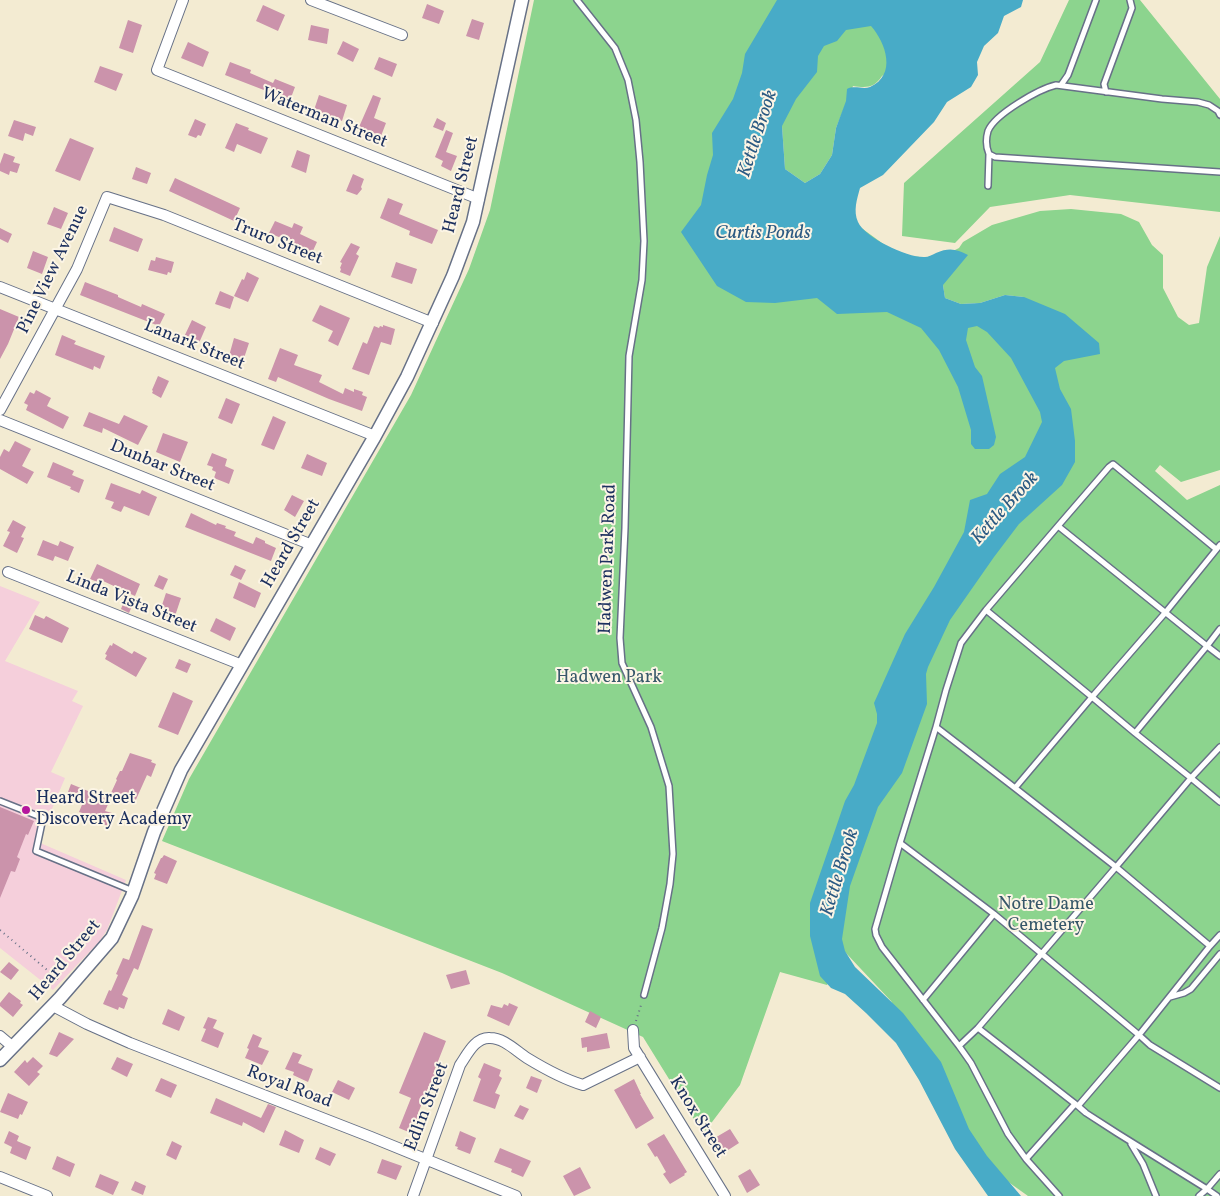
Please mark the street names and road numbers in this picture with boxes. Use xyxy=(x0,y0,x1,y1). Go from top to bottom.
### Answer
street label: Waterman Street xyxy=(258,84,390,154)
street label: Heard Street xyxy=(439,134,485,236)
street label: Pine View Avenue xyxy=(14,202,94,338)
street label: Truro Street xyxy=(229,215,325,271)
street label: Lanark Street xyxy=(140,316,248,376)
street label: Dunbar Street xyxy=(106,436,218,498)
street label: Hadwen Park Road xyxy=(596,484,622,634)
street label: Heard Street xyxy=(258,496,326,592)
street label: Linda Vista Street xyxy=(62,567,200,639)
street label: Heard Street xyxy=(26,916,106,1006)
street label: Edlin Street xyxy=(401,1060,455,1154)
street label: Royal Road xyxy=(243,1062,335,1114)
street label: Knox Street xyxy=(663,1073,731,1163)

